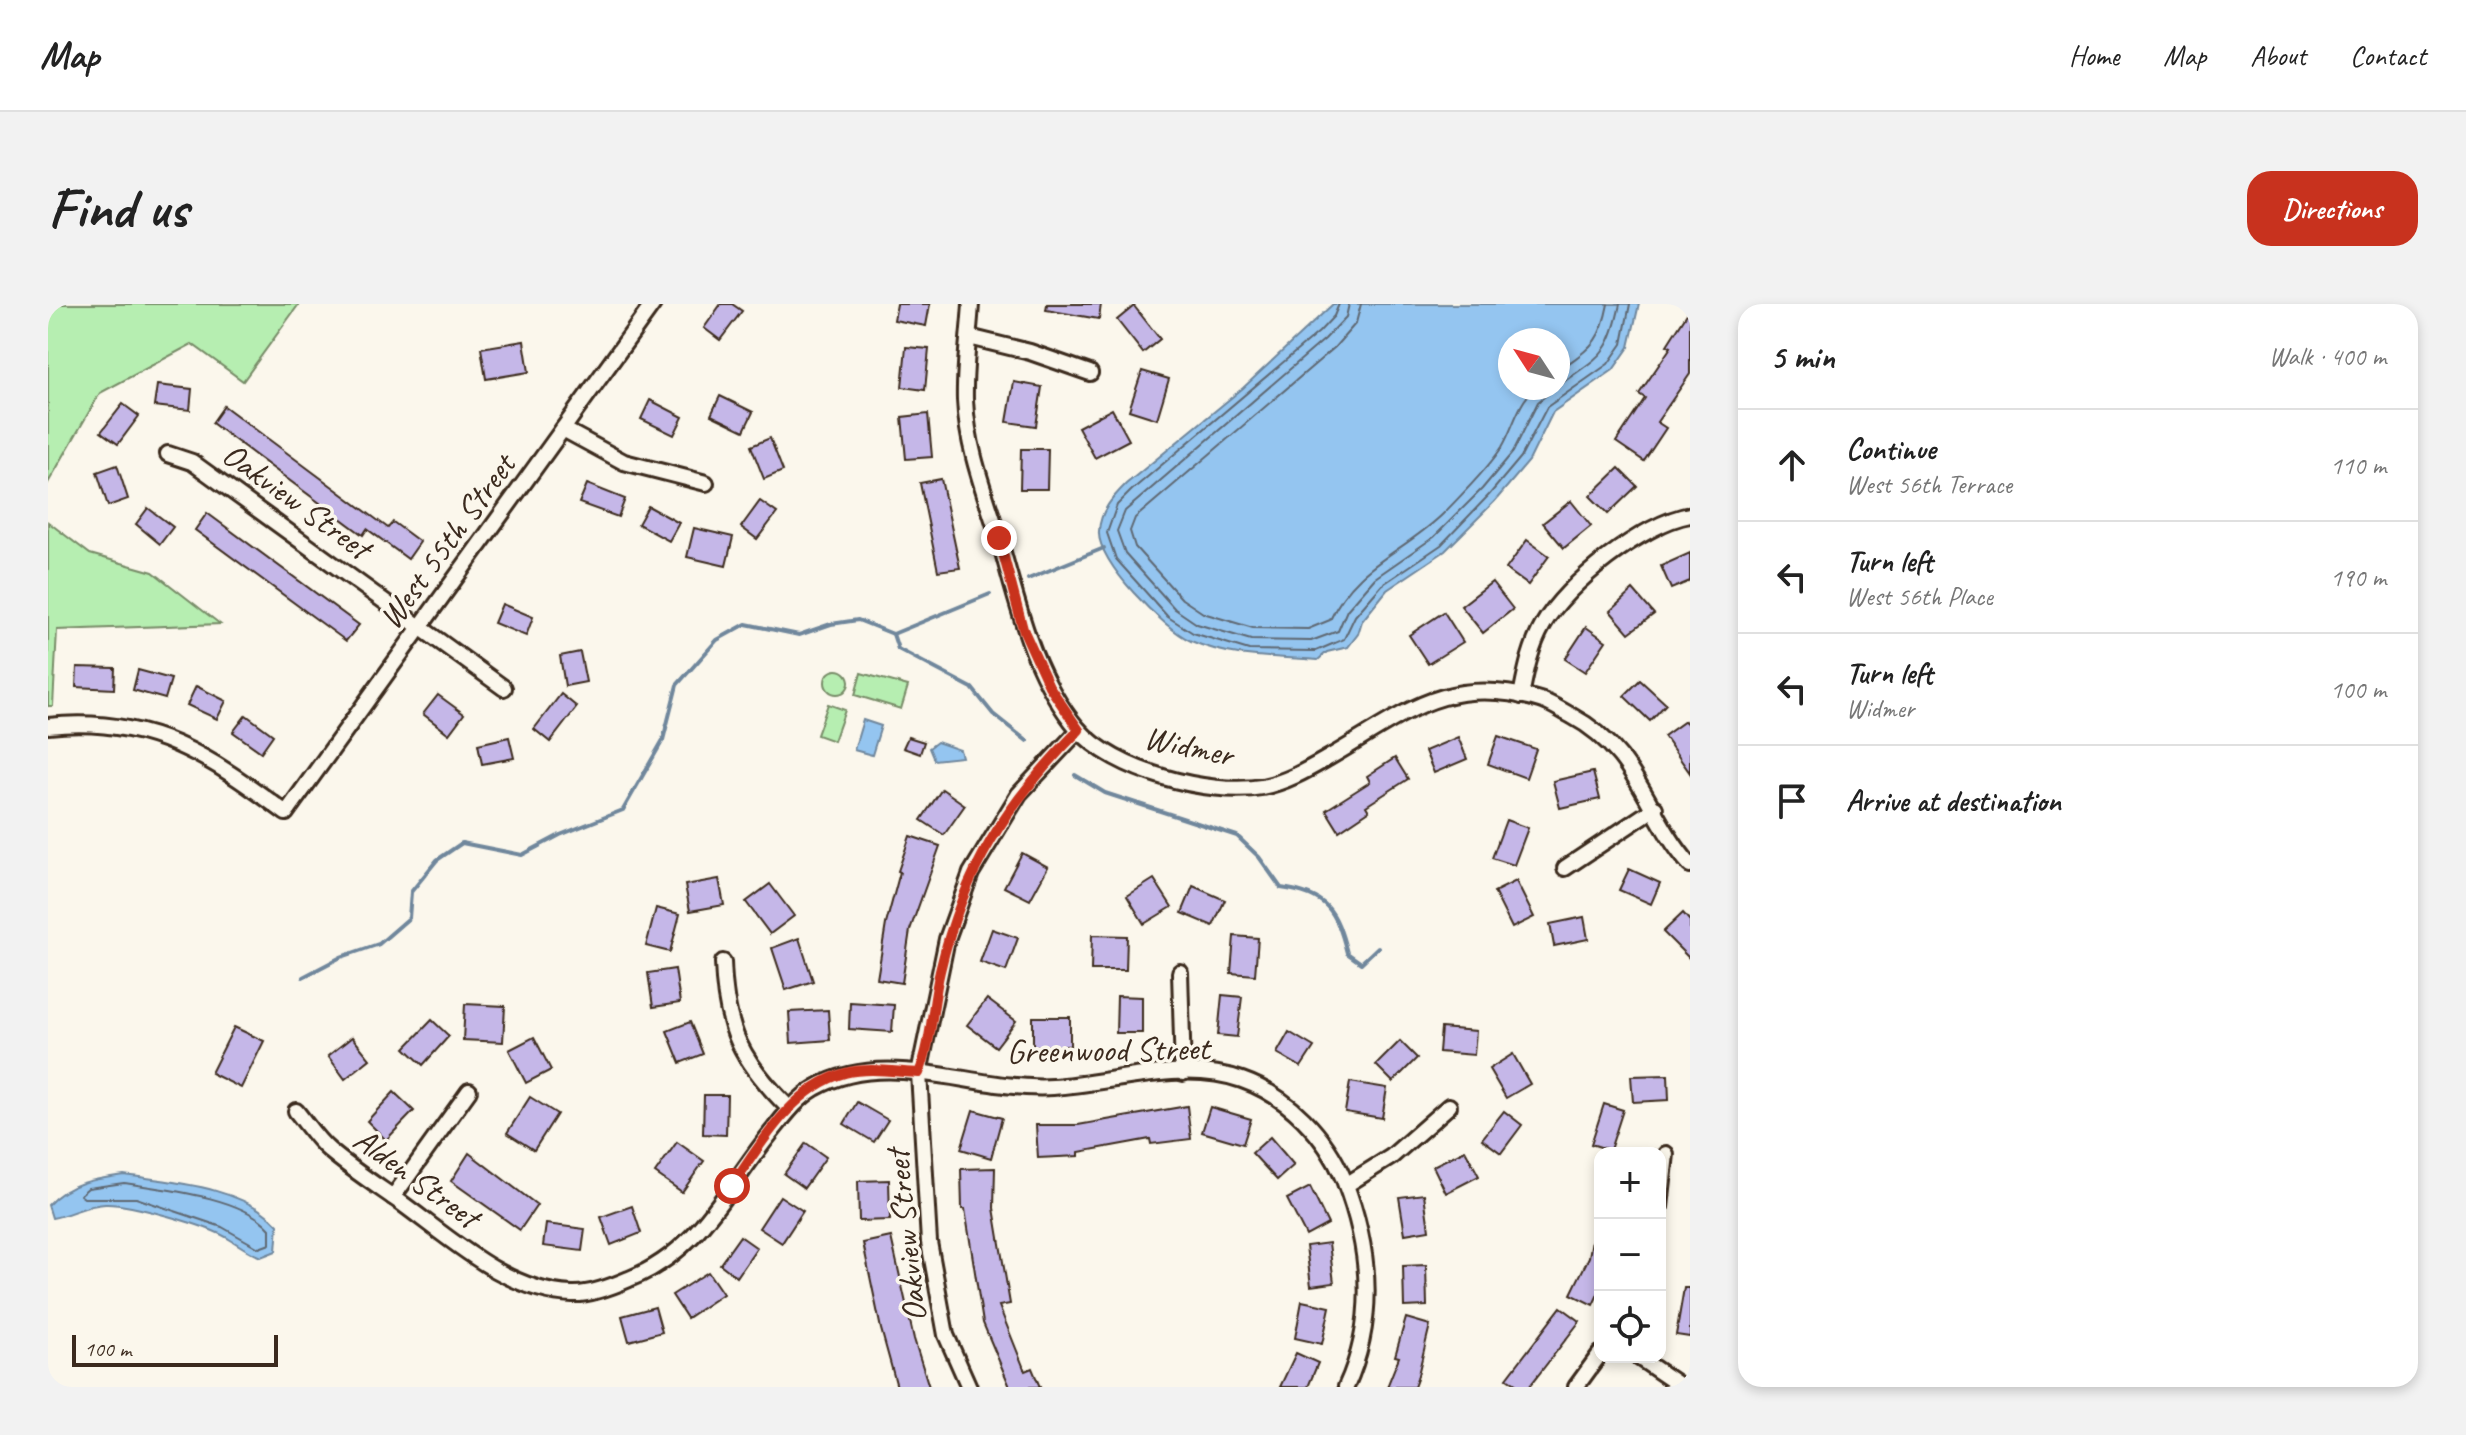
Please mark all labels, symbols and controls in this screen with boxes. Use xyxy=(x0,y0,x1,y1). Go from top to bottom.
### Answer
text: Map xyxy=(40,32,99,79)
text: Home xyxy=(2069,38,2119,73)
text: Map xyxy=(2163,38,2206,73)
text: About xyxy=(2250,38,2306,73)
text: Contact xyxy=(2350,38,2426,73)
button: Directions xyxy=(2247,171,2418,246)
text: Find us xyxy=(48,173,188,244)
north arrow xyxy=(1498,328,1570,400)
text: 5 min xyxy=(1770,335,1835,378)
text: Walk · 400 m xyxy=(2269,340,2386,373)
text: Continue xyxy=(1846,430,1936,468)
street label: Oakview Street xyxy=(214,432,383,571)
street label: West 55th Street xyxy=(369,442,526,637)
icon: ahead xyxy=(1770,443,1814,487)
text: 110 m xyxy=(2330,449,2386,482)
text: West 56th Terrace xyxy=(1846,468,2012,501)
route end xyxy=(981,520,1017,556)
text: Turn left xyxy=(1846,542,1933,580)
icon: left xyxy=(1770,555,1814,599)
text: 190 m xyxy=(2330,561,2386,594)
text: West 56th Place xyxy=(1846,580,1993,613)
text: Turn left xyxy=(1846,654,1933,692)
icon: left xyxy=(1770,667,1814,711)
text: 100 m xyxy=(2330,673,2386,706)
text: Widmer xyxy=(1846,692,1914,725)
street label: Widmer xyxy=(1141,715,1240,776)
icon: arrive xyxy=(1770,779,1814,823)
text: Arrive at destination xyxy=(1846,782,2061,820)
street label: Greenwood Street xyxy=(1006,1026,1213,1073)
street label: Alden Street xyxy=(345,1117,492,1240)
street label: Oakview Street xyxy=(875,1143,936,1324)
map controls xyxy=(1594,1147,1666,1363)
button: + xyxy=(1594,1147,1666,1219)
route start xyxy=(714,1168,750,1204)
button: − xyxy=(1594,1219,1666,1291)
button: locate xyxy=(1594,1291,1666,1363)
scale bar xyxy=(72,1331,278,1367)
text: 100 m xyxy=(84,1335,131,1363)

